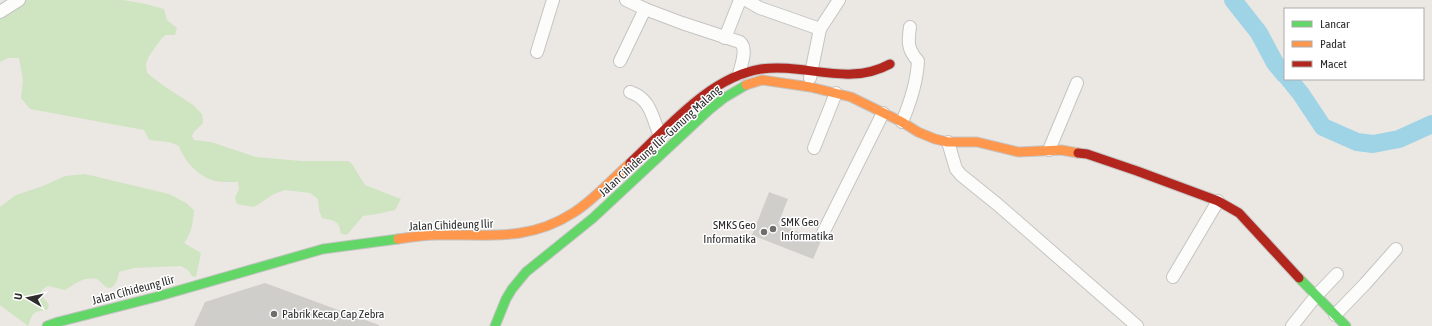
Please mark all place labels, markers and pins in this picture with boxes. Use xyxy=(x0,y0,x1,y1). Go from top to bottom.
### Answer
place label: SMK Geo Informatika xyxy=(781,215,834,243)
place label: SMKS Geo Informatika xyxy=(703,218,756,246)
marker: SMK Geo Informatika xyxy=(768,224,778,234)
marker: SMKS Geo Informatika xyxy=(759,227,769,237)
place label: Pabrik Kecap Cap Zebra xyxy=(282,307,384,321)
marker: Pabrik Kecap Cap Zebra xyxy=(269,309,279,319)

